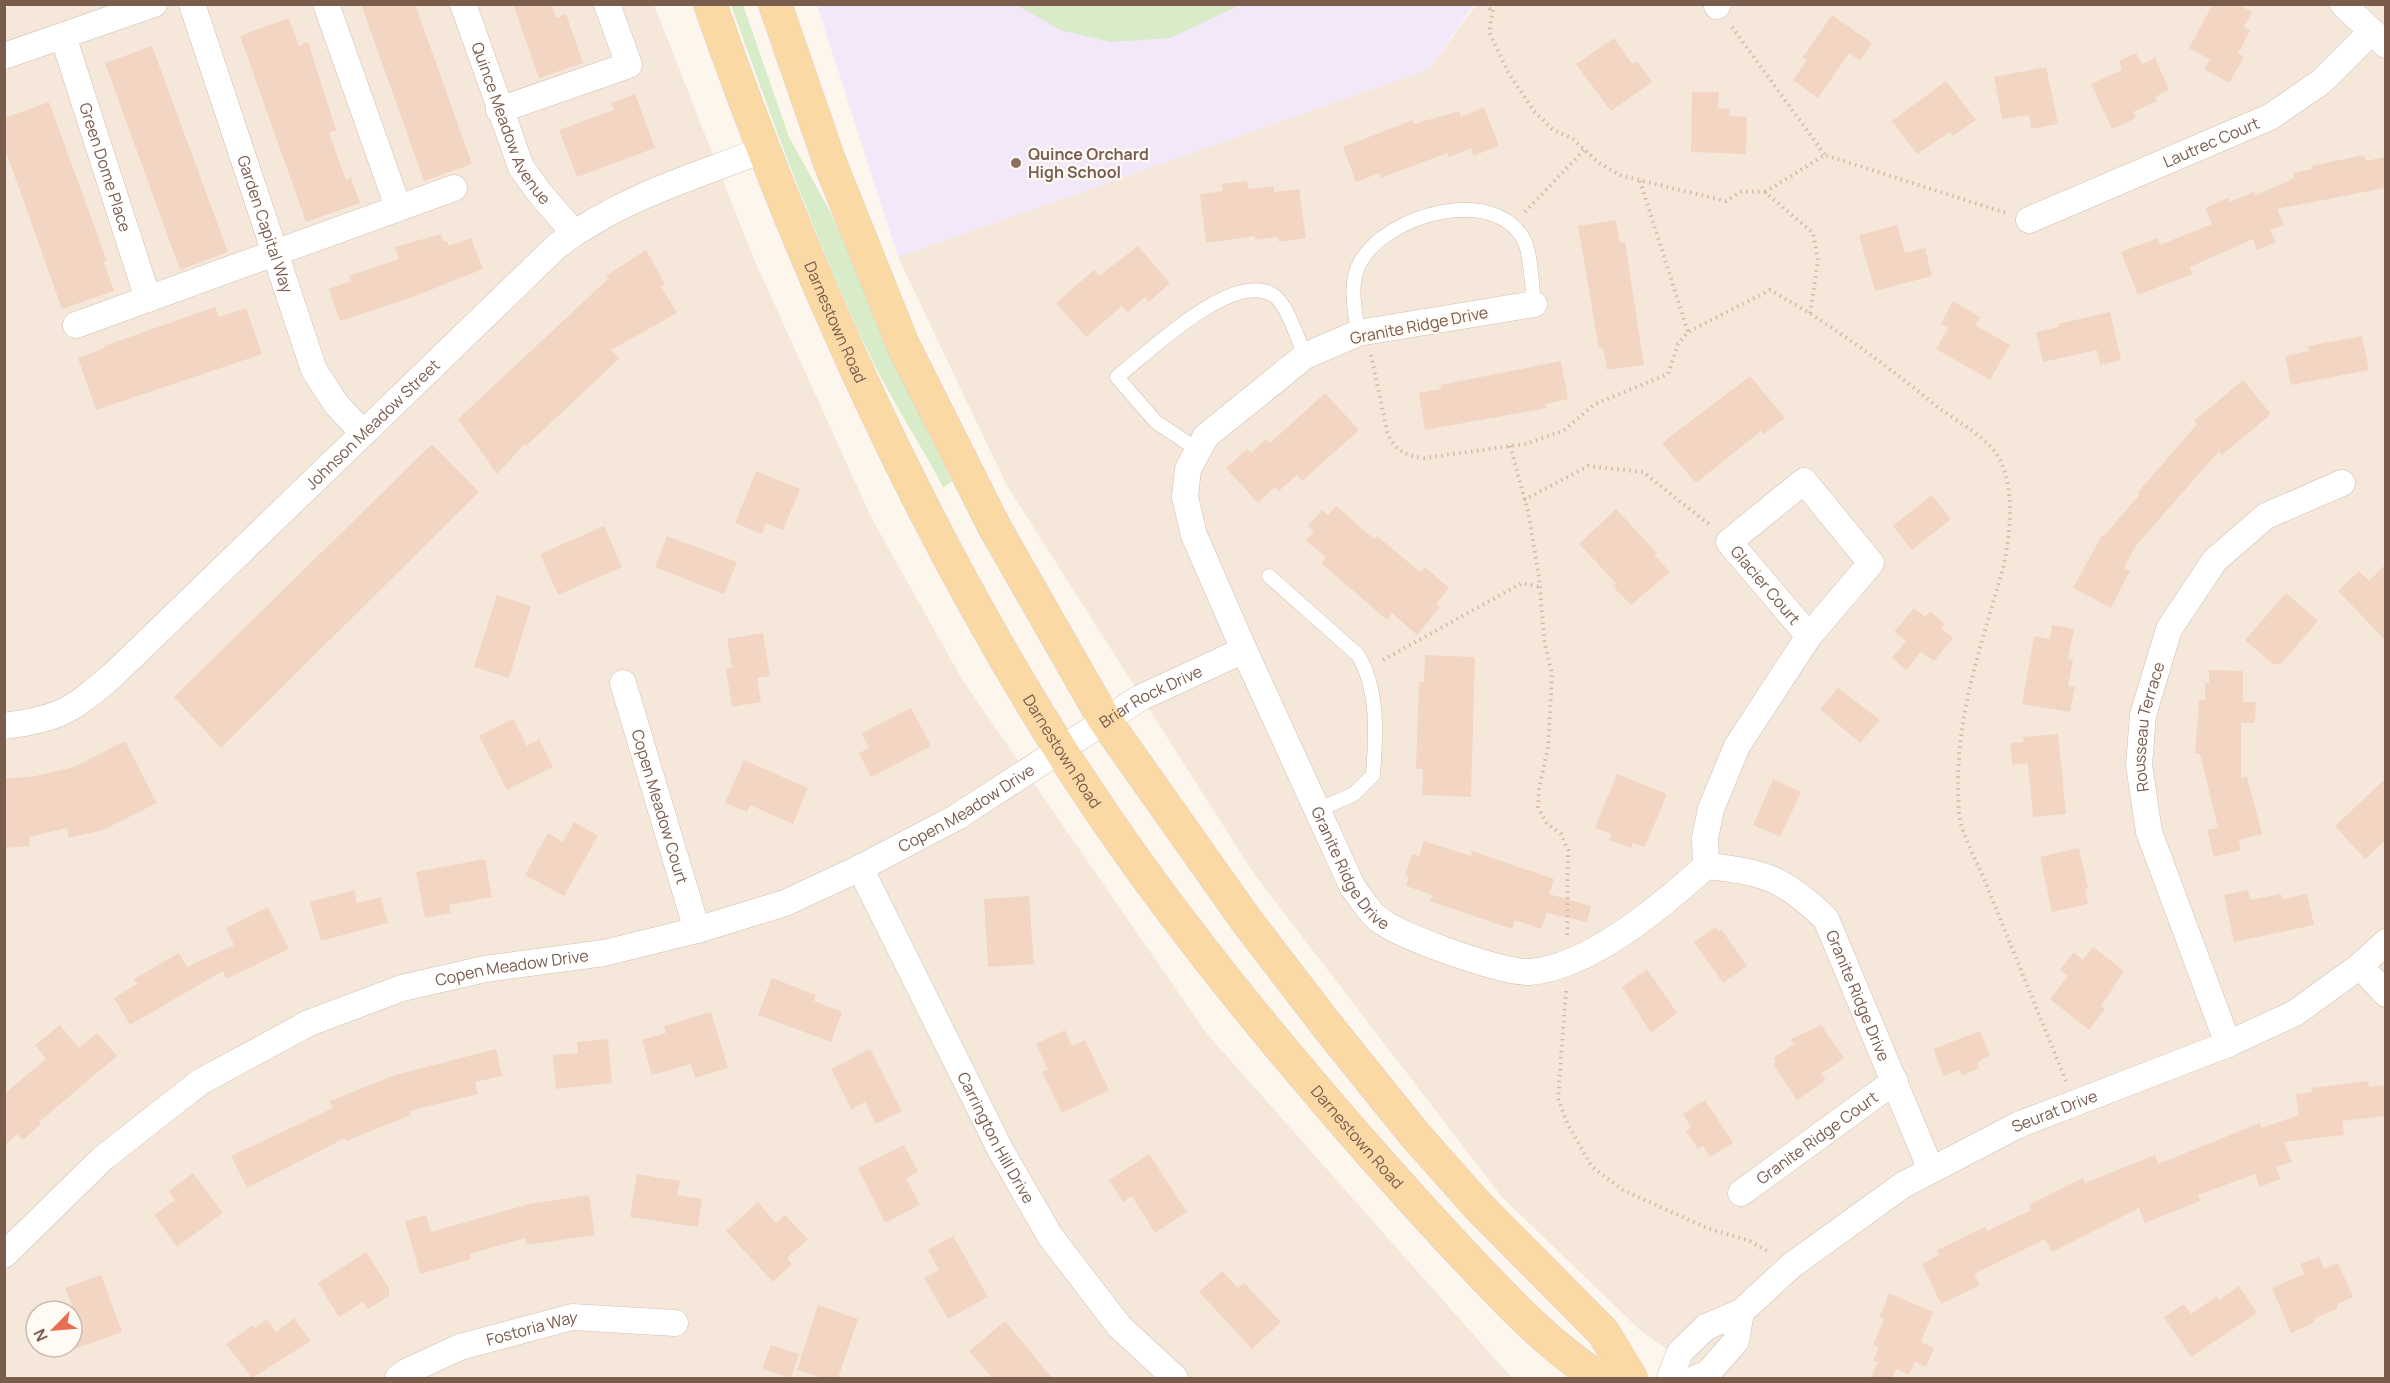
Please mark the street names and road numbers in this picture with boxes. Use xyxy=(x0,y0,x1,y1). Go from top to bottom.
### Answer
street label: Quince Meadow Avenue xyxy=(466,39,556,209)
street label: Green Dome Place xyxy=(74,100,137,235)
street label: Lautrec Court xyxy=(2160,112,2263,172)
street label: Garden Capital Way xyxy=(232,152,299,296)
street label: Darnestown Road xyxy=(799,258,872,386)
street label: Granite Ridge Drive xyxy=(1348,301,1490,349)
street label: Johnson Meadow Street xyxy=(300,354,445,494)
street label: Glacier Court xyxy=(1726,541,1805,629)
street label: Rousseau Terrace xyxy=(2128,659,2169,794)
street label: Briar Rock Drive xyxy=(1095,660,1206,733)
street label: Darnestown Road xyxy=(1018,690,1107,813)
street label: Copen Meadow Court xyxy=(626,727,694,887)
street label: Copen Meadow Drive xyxy=(894,759,1039,857)
street label: Granite Ridge Drive xyxy=(1306,803,1394,935)
street label: Granite Ridge Drive xyxy=(1821,927,1895,1065)
street label: Copen Meadow Drive xyxy=(433,944,590,991)
street label: Carrington Hill Drive xyxy=(952,1068,1040,1207)
street label: Darnestown Road xyxy=(1306,1080,1409,1193)
street label: Seurat Drive xyxy=(2008,1084,2101,1138)
street label: Granite Ridge Court xyxy=(1752,1086,1882,1189)
street label: Fostoria Way xyxy=(484,1306,579,1351)

